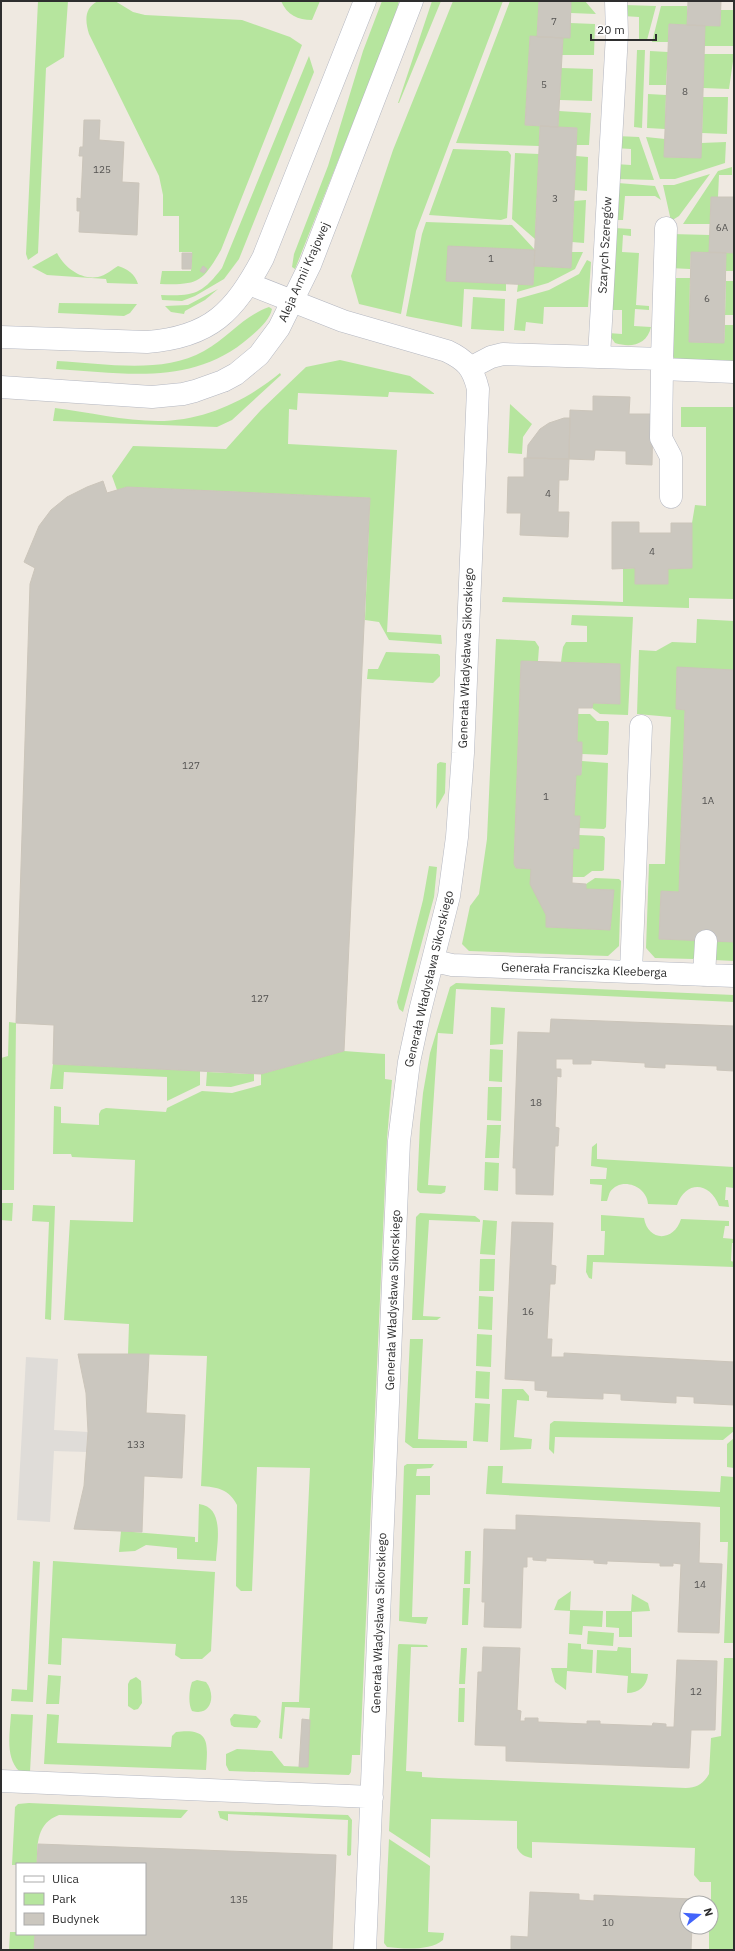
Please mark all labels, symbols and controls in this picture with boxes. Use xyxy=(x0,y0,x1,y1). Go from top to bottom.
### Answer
house number: 7 xyxy=(551,15,557,28)
scale bar xyxy=(591,16,656,42)
text: 20 m xyxy=(597,22,625,37)
house number: 5 xyxy=(541,78,547,91)
house number: 8 xyxy=(682,85,688,98)
house number: 125 xyxy=(93,163,111,176)
house number: 3 xyxy=(552,192,558,205)
street label: Szarych Szeregów xyxy=(594,196,615,294)
street label: Aleja Armii Krajowej xyxy=(275,219,332,324)
house number: 6A xyxy=(716,221,729,234)
house number: 1 xyxy=(488,252,494,265)
house number: 6 xyxy=(704,292,710,305)
house number: 4 xyxy=(545,487,551,500)
house number: 4 xyxy=(649,545,655,558)
street label: Generała Władysława Sikorskiego xyxy=(455,567,476,749)
house number: 127 xyxy=(182,759,200,772)
house number: 1 xyxy=(543,790,549,803)
house number: 1A xyxy=(702,794,715,807)
street label: Generała Władysława Sikorskiego xyxy=(401,889,456,1069)
street label: Generała Franciszka Kleeberga xyxy=(501,959,668,980)
house number: 127 xyxy=(251,992,269,1005)
house number: 18 xyxy=(530,1096,542,1109)
street label: Generała Władysława Sikorskiego xyxy=(382,1209,403,1391)
house number: 16 xyxy=(522,1305,534,1318)
house number: 133 xyxy=(127,1438,145,1451)
street label: Generała Władysława Sikorskiego xyxy=(368,1532,389,1714)
house number: 14 xyxy=(694,1578,706,1591)
house number: 12 xyxy=(690,1685,702,1698)
legend xyxy=(16,1863,146,1935)
text: Ulica xyxy=(52,1871,79,1886)
text: Park xyxy=(52,1891,77,1906)
house number: 135 xyxy=(230,1893,248,1906)
north arrow xyxy=(679,1895,719,1935)
text: N xyxy=(701,1906,716,1918)
text: Budynek xyxy=(52,1911,100,1926)
house number: 10 xyxy=(602,1916,614,1929)

